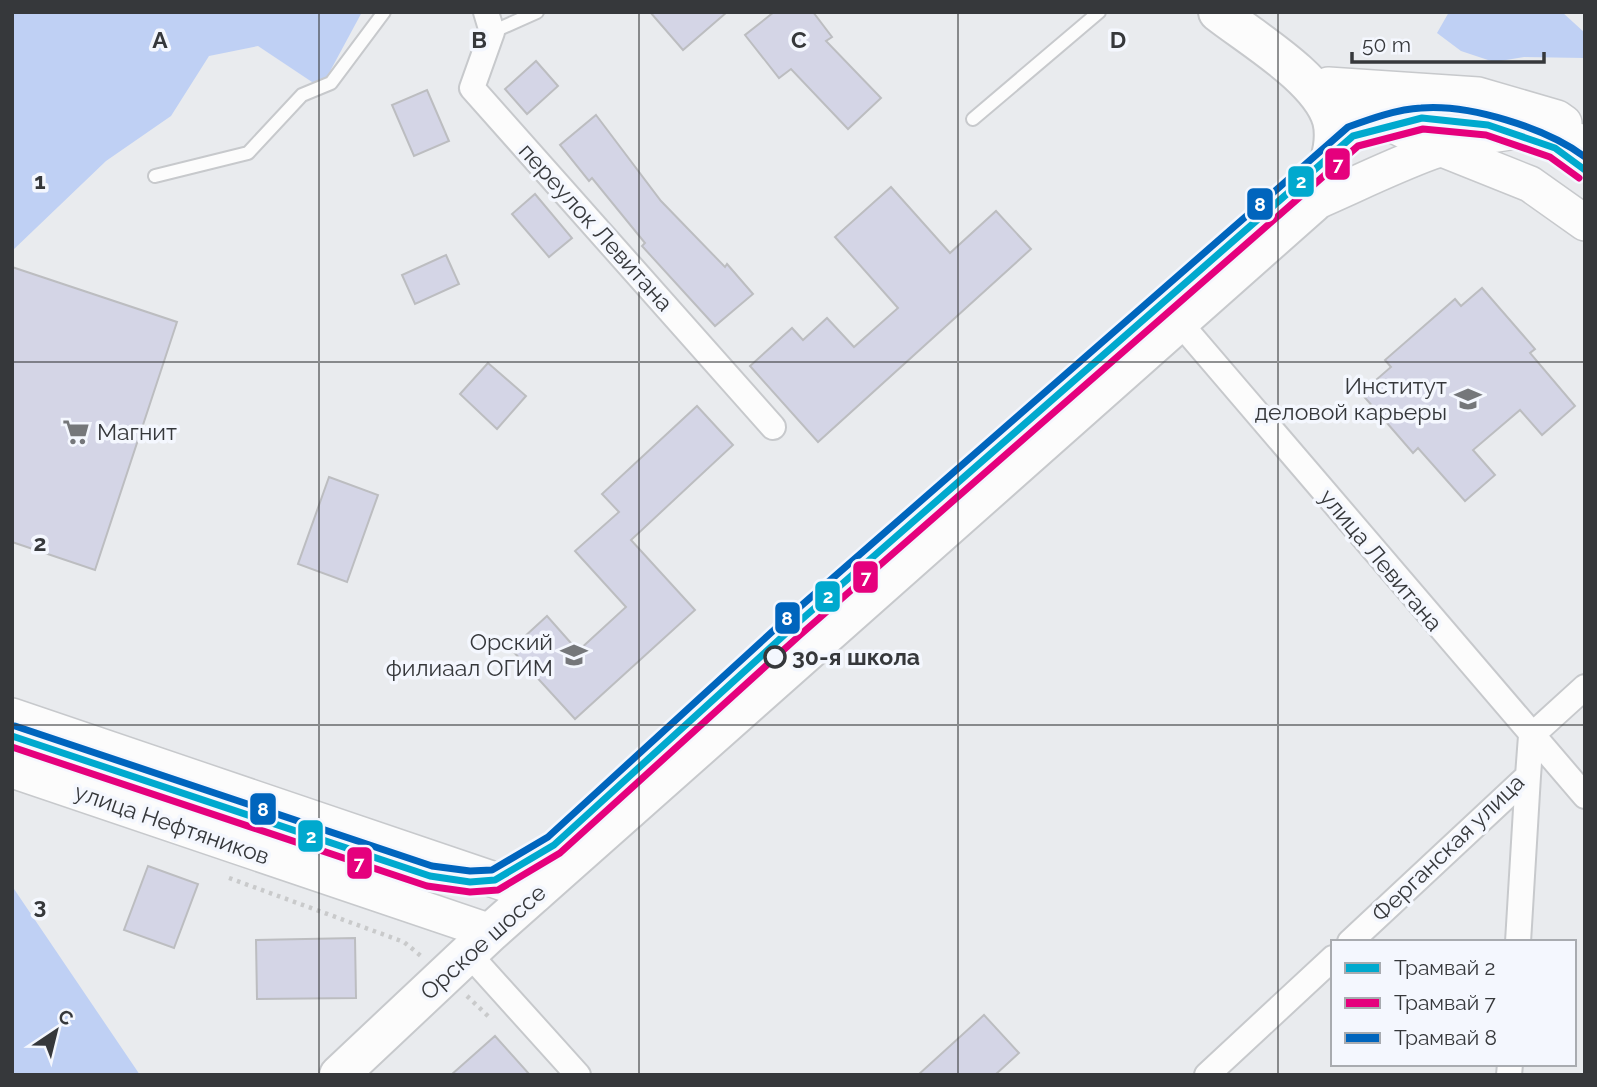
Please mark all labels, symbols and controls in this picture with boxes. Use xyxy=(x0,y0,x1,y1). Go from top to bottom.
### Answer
scale bar xyxy=(1352,21,1544,65)
text: A xyxy=(152,26,168,53)
text: B xyxy=(471,26,487,53)
text: C xyxy=(791,26,807,53)
text: D xyxy=(1110,26,1126,53)
text: 50 m xyxy=(1362,32,1411,57)
street label: переулок Левитана xyxy=(514,137,679,316)
line badge: 7 xyxy=(1324,147,1351,181)
text: 7 xyxy=(1333,153,1344,175)
line badge: 2 xyxy=(1287,165,1315,198)
text: 1 xyxy=(34,167,46,194)
text: 2 xyxy=(1296,170,1306,192)
line badge: 8 xyxy=(1246,187,1274,221)
text: 8 xyxy=(1254,193,1266,215)
place label: Институт деловой карьеры xyxy=(1255,372,1447,425)
school or university icon: Институт деловой карьеры xyxy=(1453,384,1483,414)
supermarket icon: Магнит xyxy=(61,417,91,447)
place label: Магнит xyxy=(97,418,177,445)
street label: улица Левитана xyxy=(1314,483,1448,636)
text: 2 xyxy=(34,529,46,556)
line badge: 7 xyxy=(852,560,879,594)
text: 7 xyxy=(861,566,872,588)
line badge: 2 xyxy=(814,580,841,613)
text: 2 xyxy=(823,585,833,607)
line badge: 8 xyxy=(774,601,801,635)
text: 8 xyxy=(781,607,793,629)
place label: Орский филиаал ОГИМ xyxy=(386,628,553,681)
school or university icon: Орский филиаал ОГИМ xyxy=(559,640,589,670)
place label: 30-я школа xyxy=(792,643,920,670)
marker: 30-я школа xyxy=(764,646,786,668)
street label: Ферганская улица xyxy=(1366,768,1529,927)
street label: улица Нефтяников xyxy=(71,777,273,870)
line badge: 8 xyxy=(249,792,277,826)
text: 8 xyxy=(257,798,269,820)
line badge: 2 xyxy=(297,819,324,853)
text: 2 xyxy=(306,825,316,847)
line badge: 7 xyxy=(346,846,373,880)
text: 7 xyxy=(354,852,365,874)
street label: Орское шоссе xyxy=(415,878,551,1005)
text: 3 xyxy=(34,892,46,919)
legend xyxy=(1331,940,1576,1066)
text: Трамвай 2 xyxy=(1394,955,1496,980)
text: Трамвай 7 xyxy=(1394,990,1497,1015)
north arrow xyxy=(21,996,91,1066)
text: С xyxy=(54,1004,77,1030)
text: Трамвай 8 xyxy=(1394,1025,1497,1050)

